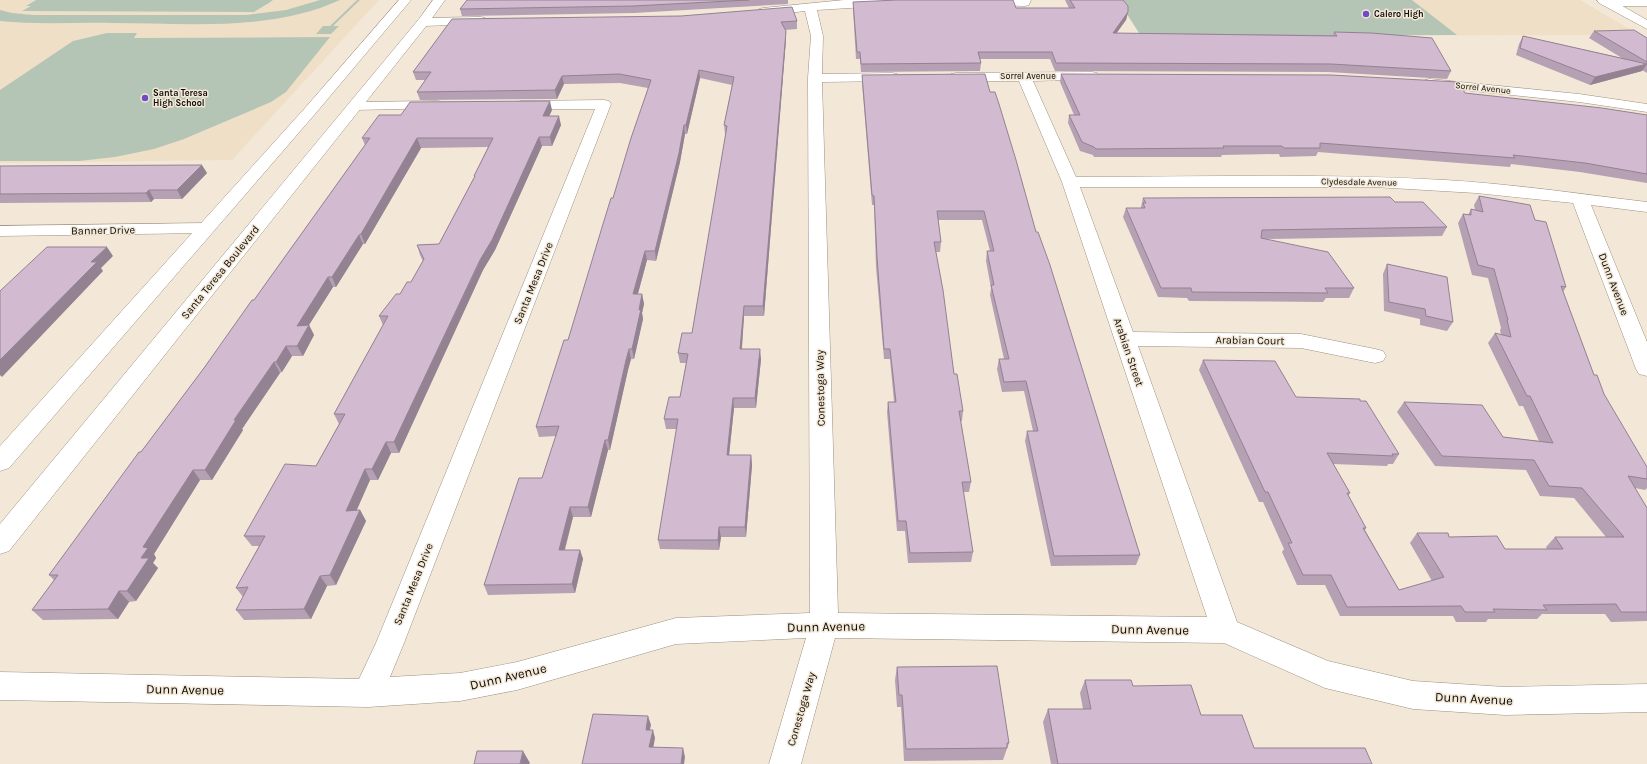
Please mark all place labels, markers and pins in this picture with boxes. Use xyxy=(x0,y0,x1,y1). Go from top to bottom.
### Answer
marker: Calero High xyxy=(1361,9,1371,19)
place label: Calero High xyxy=(1374,9,1424,19)
place label: Santa Teresa High School xyxy=(153,88,208,108)
marker: Santa Teresa High School xyxy=(140,93,150,103)

